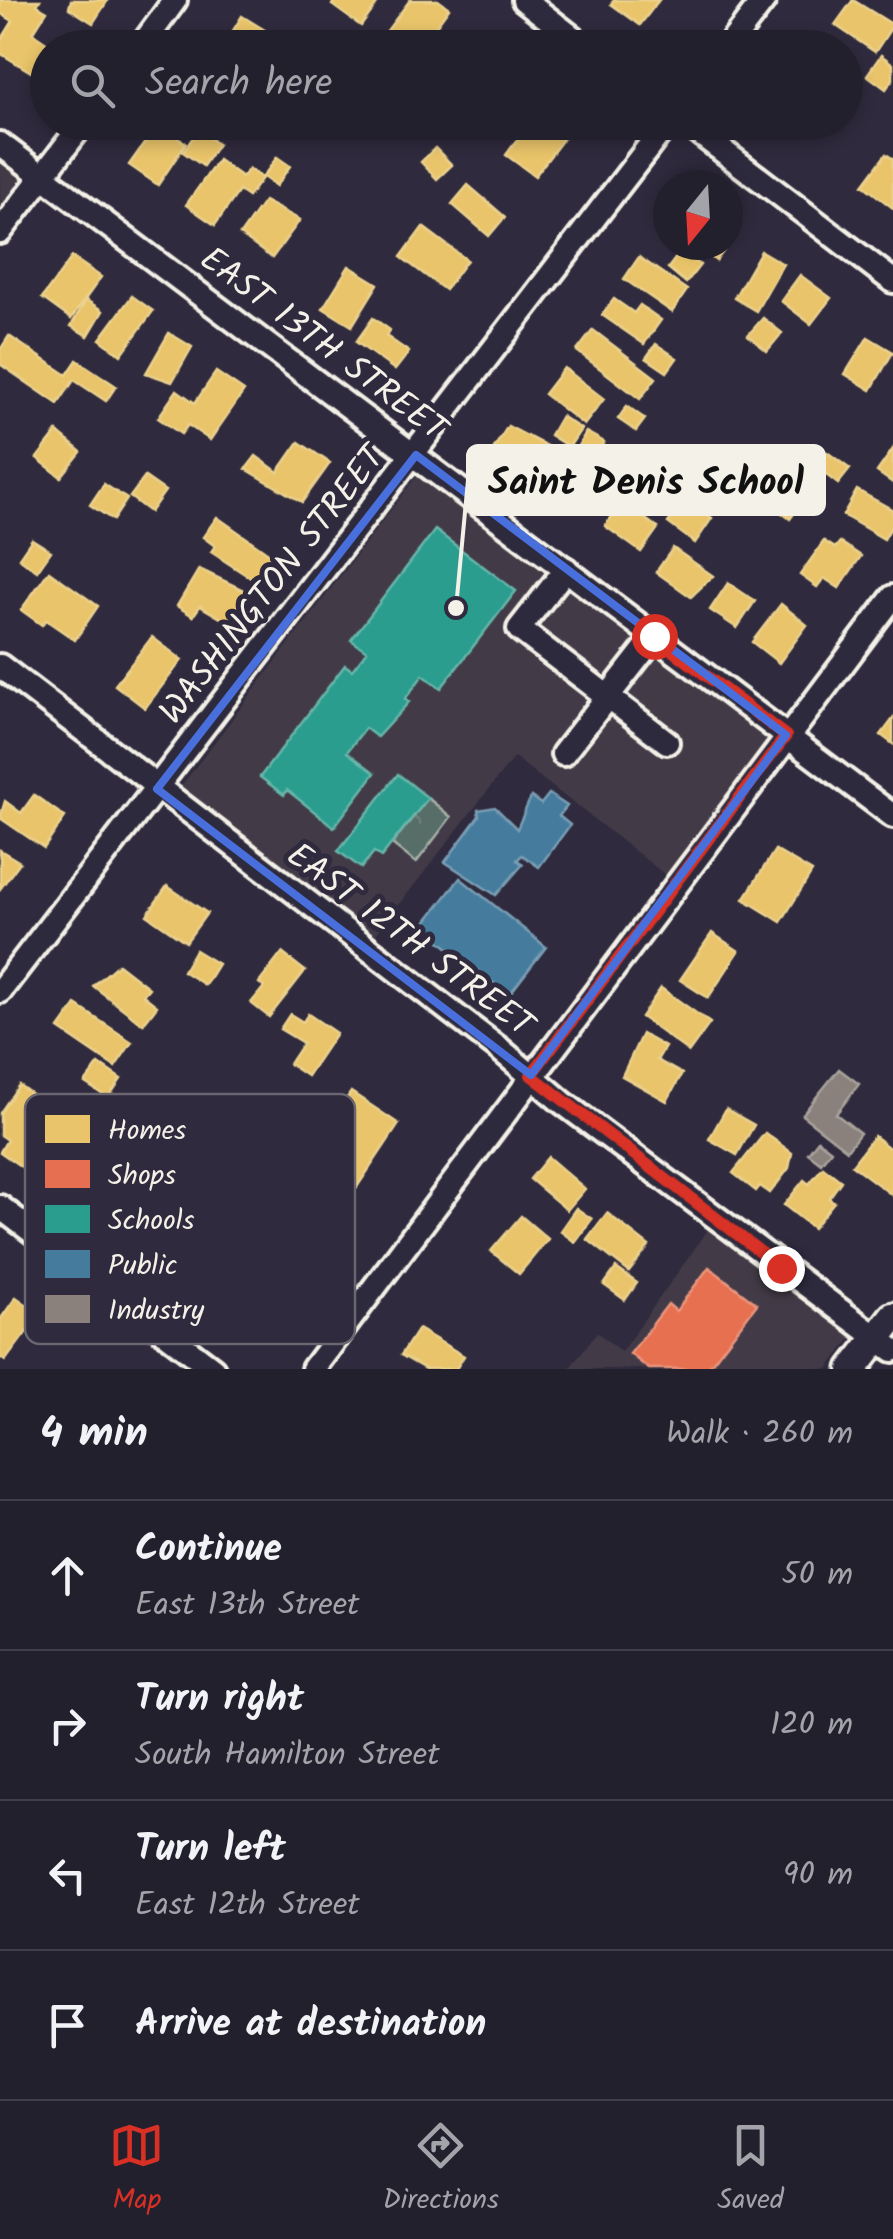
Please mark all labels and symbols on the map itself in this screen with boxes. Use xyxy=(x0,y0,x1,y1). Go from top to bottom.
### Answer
north arrow xyxy=(653,170,743,260)
street label: EAST 13TH STREET xyxy=(186,233,461,459)
street label: WASHINGTON STREET xyxy=(146,431,403,738)
callout: Saint Denis School xyxy=(468,446,824,514)
text: Saint Denis School xyxy=(488,454,805,514)
route start xyxy=(632,614,678,660)
street label: EAST 12TH STREET xyxy=(273,829,548,1055)
legend xyxy=(25,1094,355,1344)
text: Homes xyxy=(108,1109,186,1154)
text: Shops xyxy=(108,1154,176,1199)
text: Schools xyxy=(108,1199,195,1244)
text: Public xyxy=(108,1244,177,1289)
route end xyxy=(759,1246,805,1292)
text: Industry xyxy=(108,1289,205,1334)

